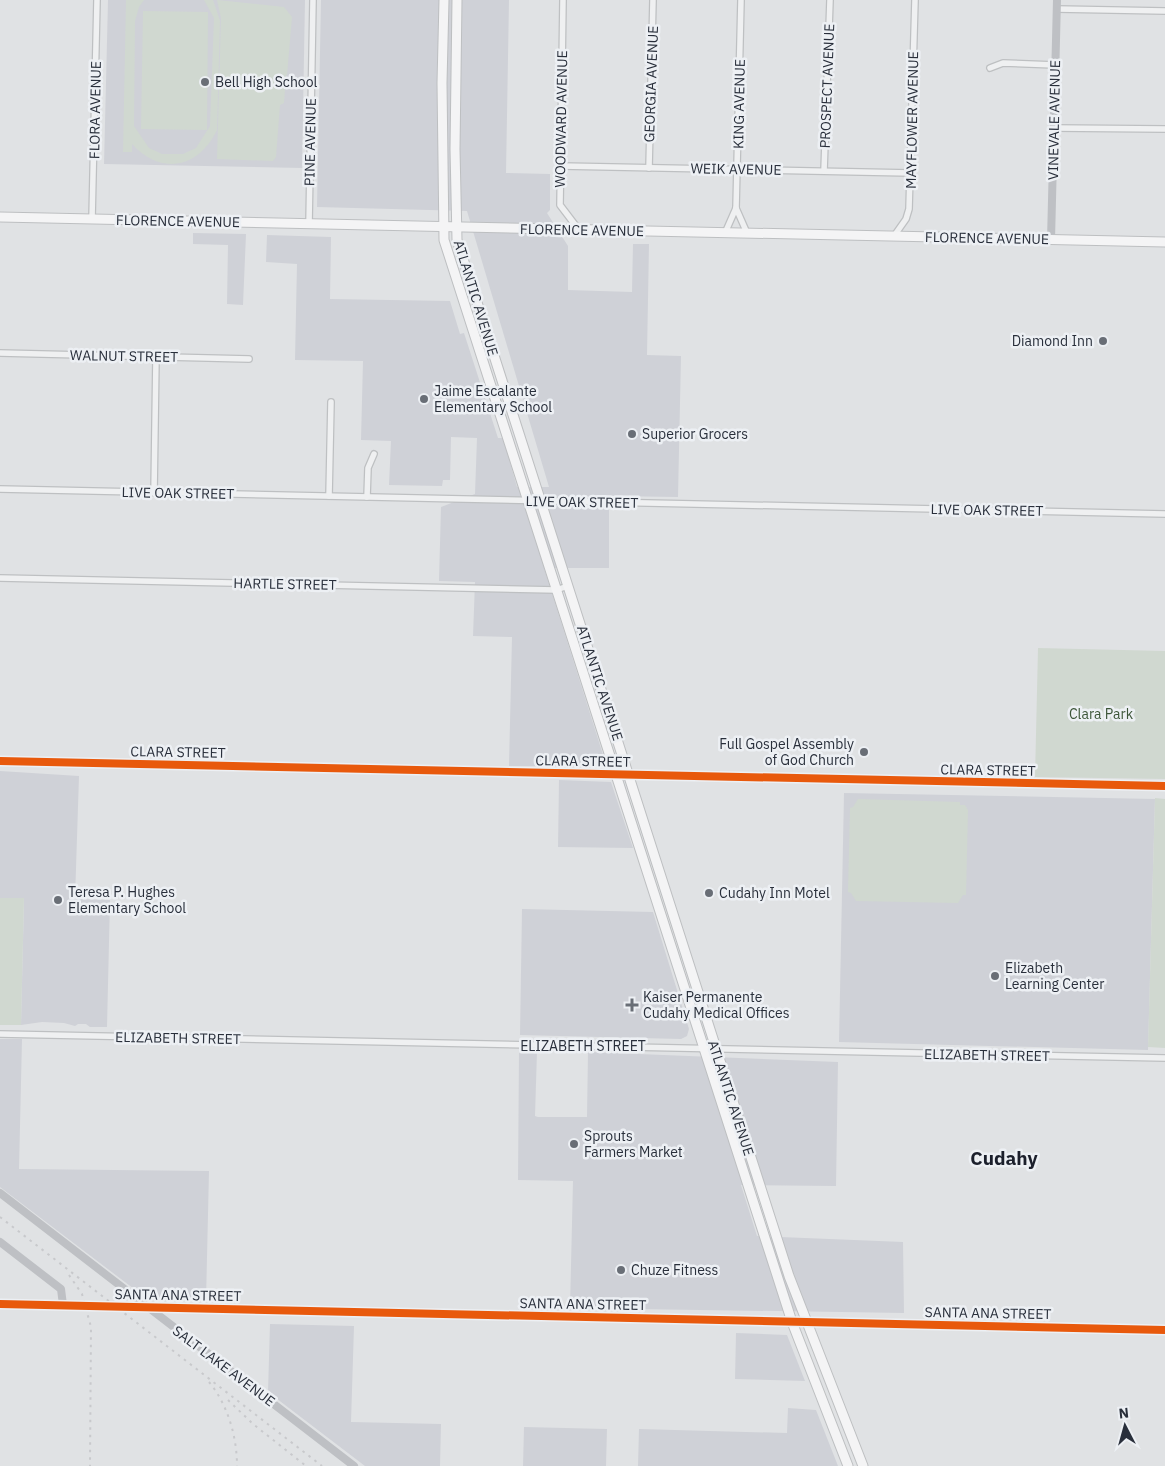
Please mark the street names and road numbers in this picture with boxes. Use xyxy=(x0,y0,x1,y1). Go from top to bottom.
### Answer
street label: PROSPECT AVENUE xyxy=(816,23,838,149)
street label: GEORGIA AVENUE xyxy=(640,25,662,143)
street label: WOODWARD AVENUE xyxy=(551,50,571,188)
street label: MAYFLOWER AVENUE xyxy=(902,51,922,189)
street label: KING AVENUE xyxy=(729,59,749,149)
street label: VINEVALE AVENUE xyxy=(1044,60,1064,180)
street label: FLORA AVENUE xyxy=(85,61,105,159)
street label: PINE AVENUE xyxy=(300,98,320,186)
street label: WEIK AVENUE xyxy=(690,159,782,179)
street label: FLORENCE AVENUE xyxy=(116,211,240,231)
street label: FLORENCE AVENUE xyxy=(520,220,644,240)
street label: FLORENCE AVENUE xyxy=(925,228,1049,248)
street label: ATLANTIC AVENUE xyxy=(450,238,502,358)
street label: WALNUT STREET xyxy=(70,346,178,366)
street label: LIVE OAK STREET xyxy=(121,483,235,503)
street label: LIVE OAK STREET xyxy=(525,492,639,512)
street label: LIVE OAK STREET xyxy=(930,500,1044,520)
street label: HARTLE STREET xyxy=(233,574,337,594)
street label: ATLANTIC AVENUE xyxy=(573,623,627,743)
street label: CLARA STREET xyxy=(130,742,226,762)
street label: CLARA STREET xyxy=(535,751,631,771)
street label: CLARA STREET xyxy=(940,760,1036,780)
street label: ELIZABETH STREET xyxy=(115,1028,241,1048)
street label: ELIZABETH STREET xyxy=(520,1037,646,1055)
street label: ATLANTIC AVENUE xyxy=(704,1038,758,1158)
street label: ELIZABETH STREET xyxy=(924,1045,1050,1065)
street label: SANTA ANA STREET xyxy=(114,1285,242,1305)
street label: SANTA ANA STREET xyxy=(519,1294,647,1314)
street label: SANTA ANA STREET xyxy=(924,1303,1052,1323)
street label: SALT LAKE AVENUE xyxy=(169,1322,279,1410)

